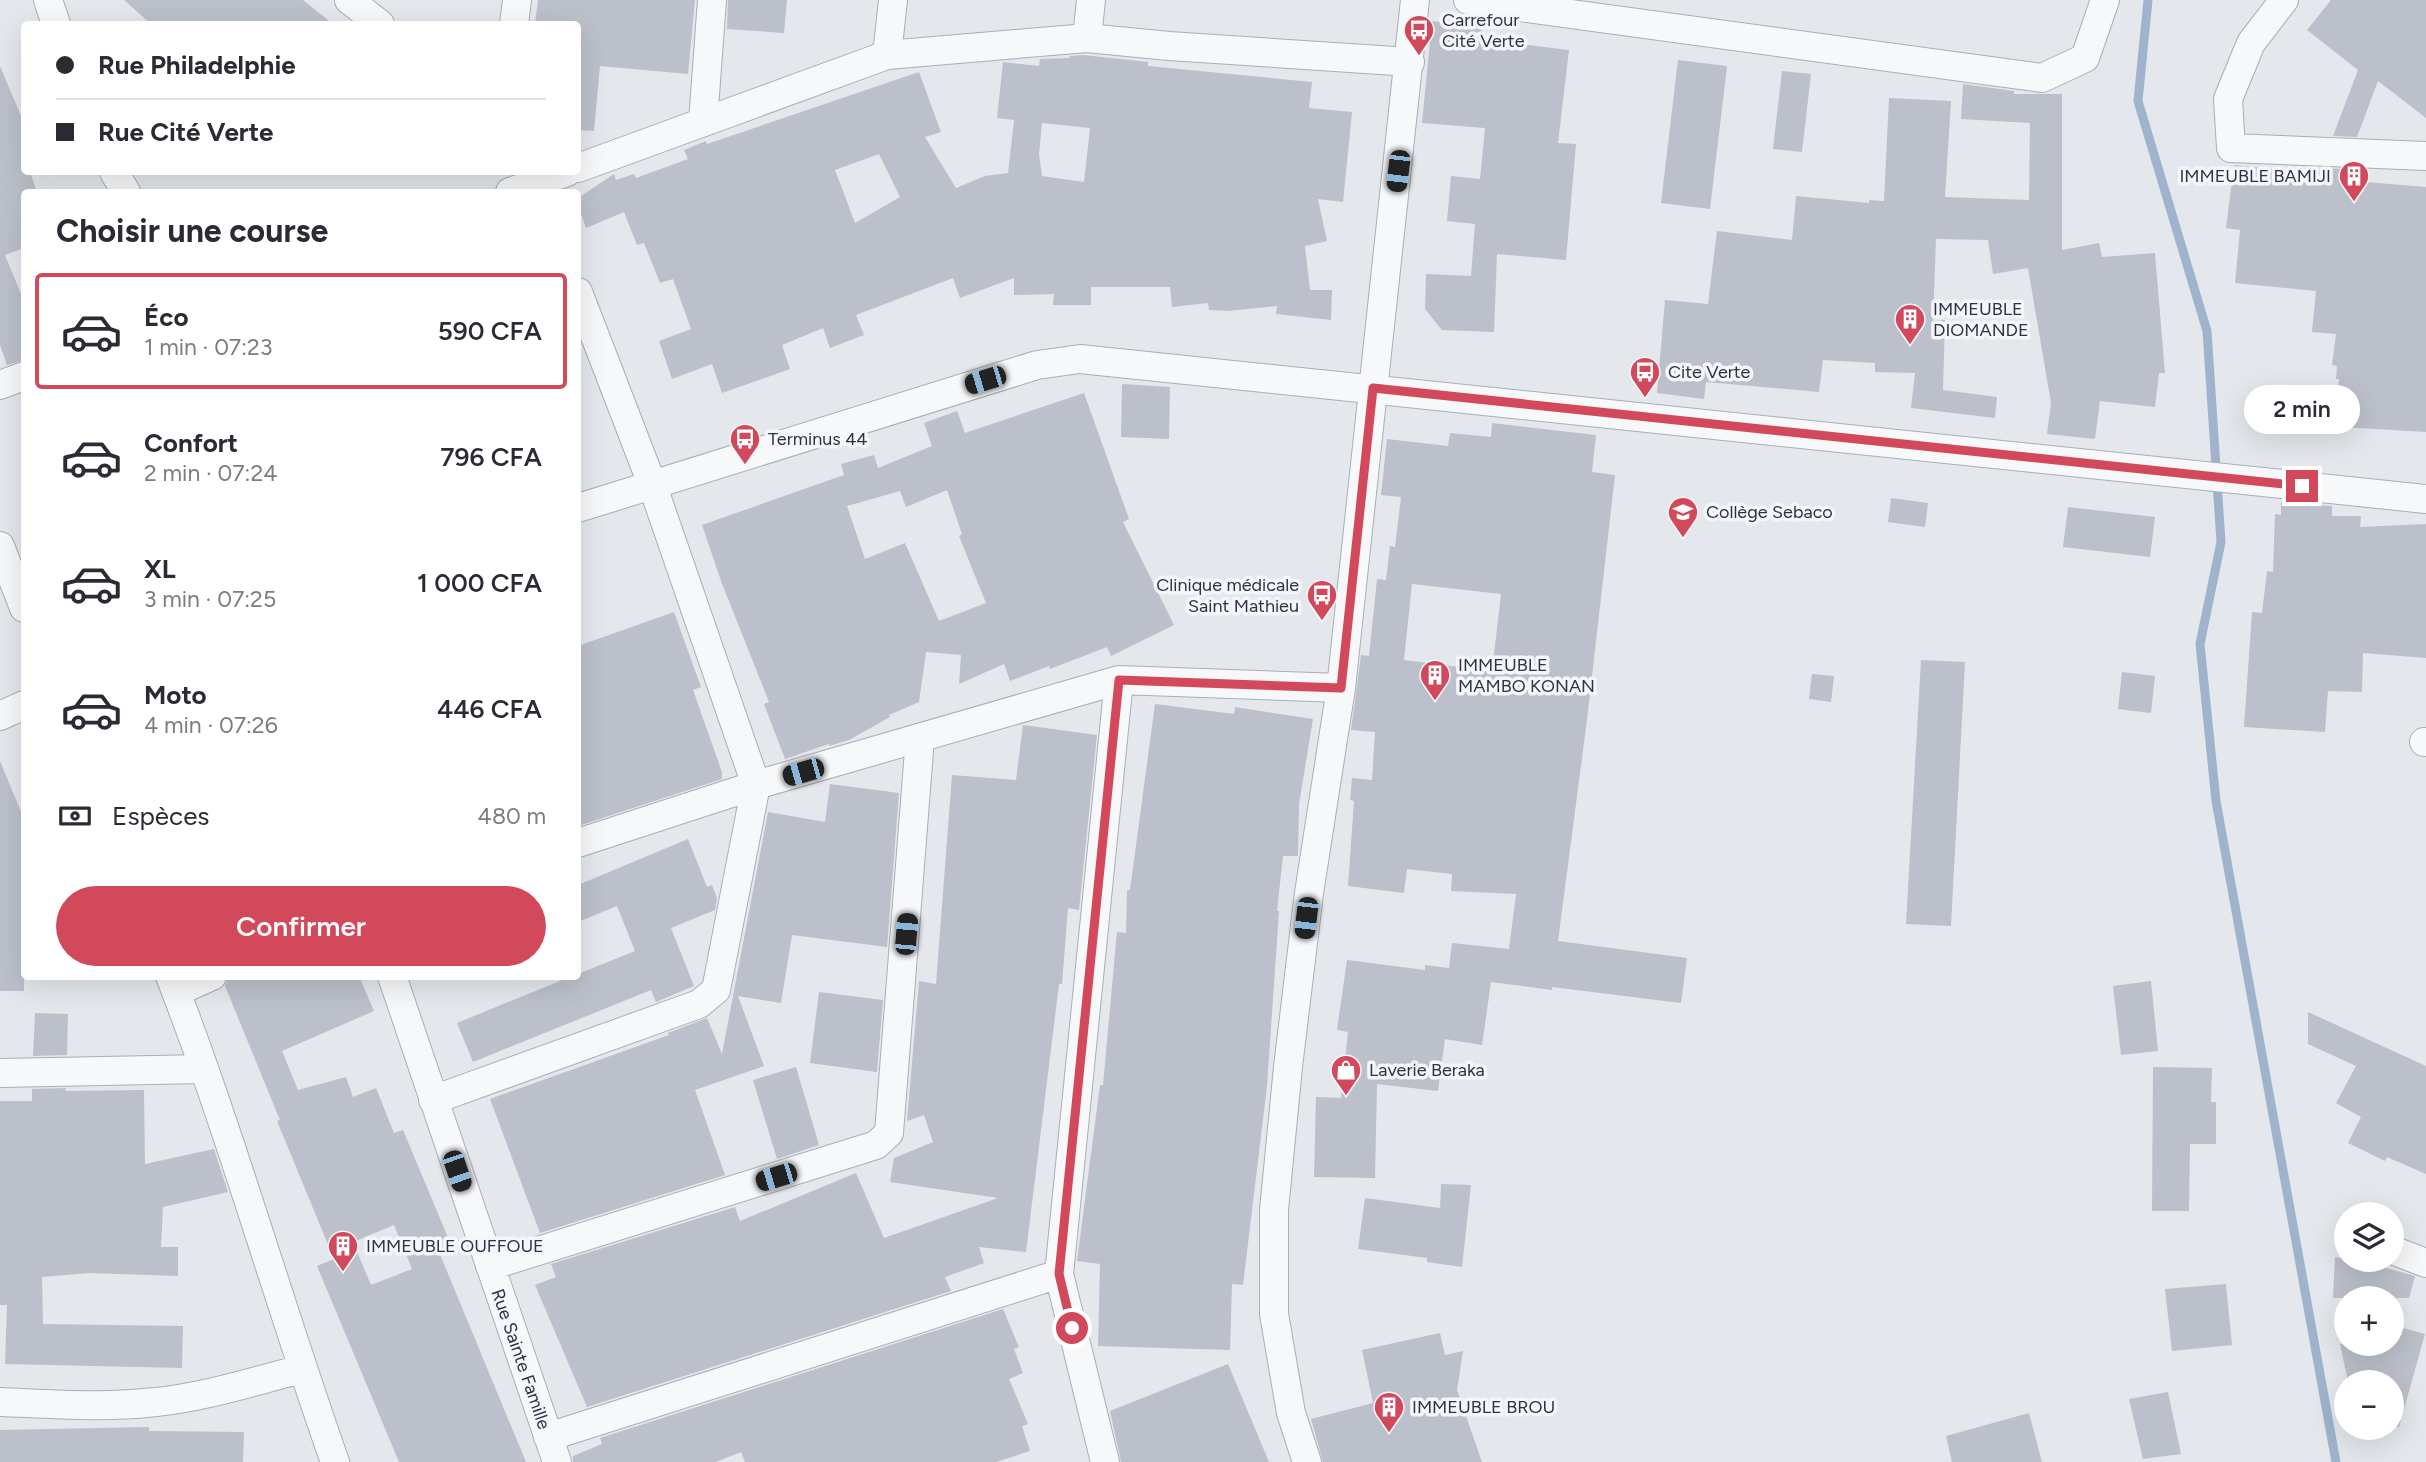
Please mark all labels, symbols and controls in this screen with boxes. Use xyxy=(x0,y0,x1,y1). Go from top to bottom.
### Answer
place label: Carrefour Cité Verte xyxy=(1442,9,1525,52)
bus stop icon: Carrefour Cité Verte xyxy=(1402,13,1436,57)
text: Rue Philadelphie xyxy=(98,49,296,81)
text: Rue Cité Verte xyxy=(98,116,273,148)
car xyxy=(1386,149,1411,193)
building icon: IMMEUBLE BAMIJI xyxy=(2337,159,2371,203)
place label: IMMEUBLE BAMIJI xyxy=(2179,165,2331,187)
text: Choisir une course xyxy=(56,212,328,250)
place label: IMMEUBLE DIOMANDE xyxy=(1933,298,2029,341)
icon: car xyxy=(60,300,123,363)
text: Éco xyxy=(144,301,189,333)
building icon: IMMEUBLE DIOMANDE xyxy=(1893,302,1927,346)
text: 590 CFA xyxy=(438,315,542,347)
text: 1 min · 07:23 xyxy=(144,333,272,361)
bus stop icon: Cite Verte xyxy=(1628,355,1662,399)
place label: Cite Verte xyxy=(1668,361,1751,383)
car xyxy=(962,364,1009,396)
callout: 2 min xyxy=(2244,384,2360,434)
text: 2 min xyxy=(2273,395,2331,423)
bus stop icon: Terminus 44 xyxy=(728,422,762,466)
icon: car xyxy=(60,426,123,489)
text: Confort xyxy=(144,427,238,459)
place label: Terminus 44 xyxy=(768,428,868,450)
text: 796 CFA xyxy=(440,441,542,473)
text: 2 min · 07:24 xyxy=(144,459,278,487)
route end xyxy=(2286,470,2318,502)
school or university icon: Collège Sebaco xyxy=(1666,495,1700,539)
place label: Collège Sebaco xyxy=(1706,501,1833,523)
icon: car xyxy=(60,552,123,615)
text: XL xyxy=(144,553,176,585)
text: 1 000 CFA xyxy=(417,567,542,599)
place label: Clinique médicale Saint Mathieu xyxy=(1156,574,1299,617)
bus stop icon: Clinique médicale Saint Mathieu xyxy=(1305,578,1339,622)
text: 3 min · 07:25 xyxy=(144,585,276,613)
place label: IMMEUBLE MAMBO KONAN xyxy=(1458,654,1595,697)
building icon: IMMEUBLE MAMBO KONAN xyxy=(1418,658,1452,702)
icon: car xyxy=(60,678,123,741)
text: Moto xyxy=(144,679,207,711)
text: 446 CFA xyxy=(437,693,542,725)
text: 4 min · 07:26 xyxy=(144,711,278,739)
car xyxy=(780,756,827,788)
icon: cash xyxy=(56,797,94,835)
text: Espèces xyxy=(112,800,209,832)
text: 480 m xyxy=(478,802,546,830)
button: Confirmer xyxy=(56,886,546,966)
car xyxy=(1294,896,1319,940)
car xyxy=(894,912,919,956)
shop icon: Laverie Beraka xyxy=(1329,1053,1363,1097)
place label: Laverie Beraka xyxy=(1369,1059,1485,1081)
car xyxy=(441,1148,474,1194)
car xyxy=(753,1161,800,1193)
map controls xyxy=(2334,1202,2404,1440)
button: layers xyxy=(2334,1202,2404,1272)
building icon: IMMEUBLE OUFFOUE xyxy=(326,1229,360,1273)
place label: IMMEUBLE OUFFOUE xyxy=(366,1235,544,1257)
street label: Rue Sainte Famille xyxy=(487,1286,555,1432)
button: + xyxy=(2334,1286,2404,1356)
route start xyxy=(1056,1312,1088,1344)
button: − xyxy=(2334,1370,2404,1440)
building icon: IMMEUBLE BROU xyxy=(1372,1390,1406,1434)
place label: IMMEUBLE BROU xyxy=(1412,1396,1555,1418)

